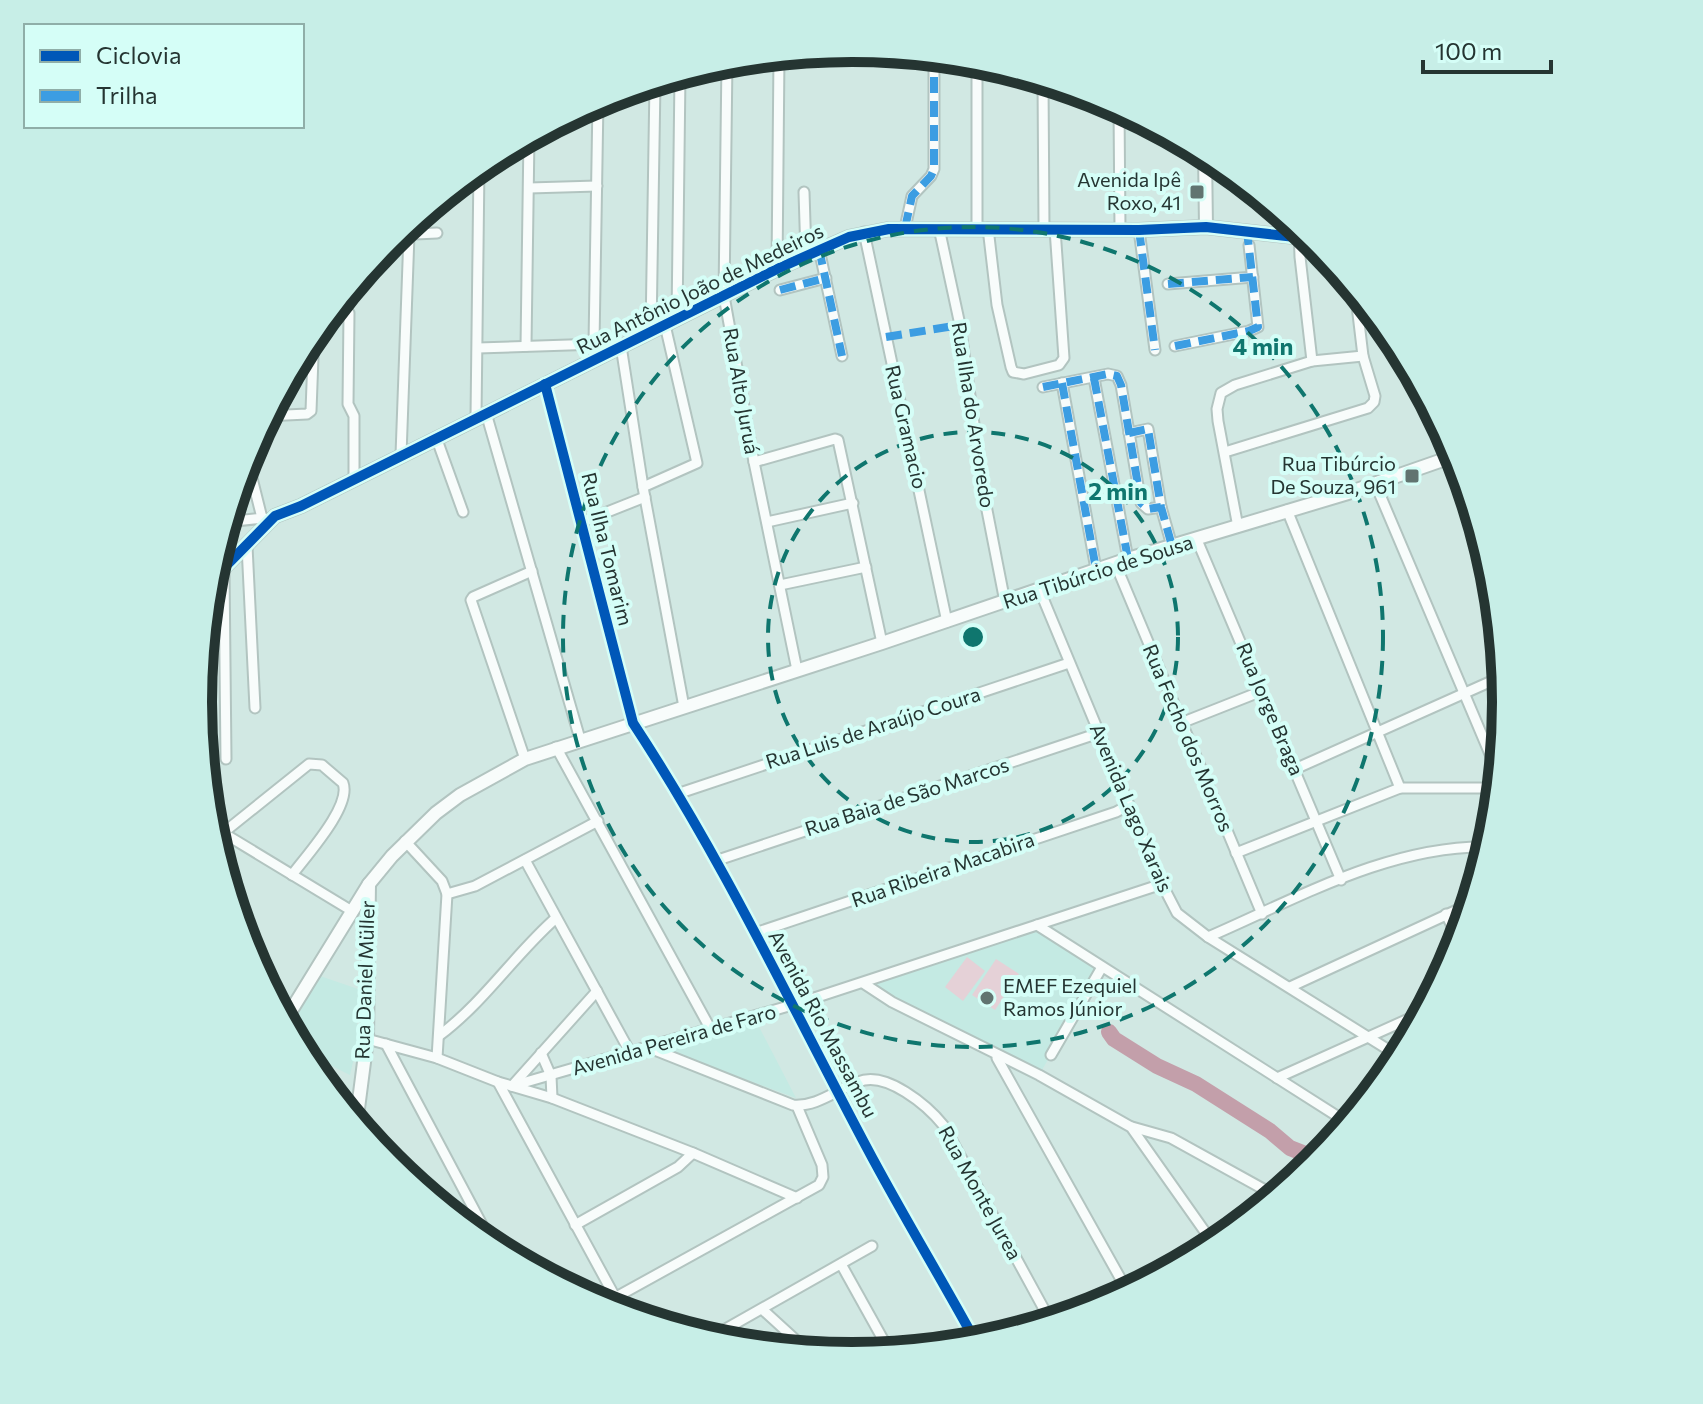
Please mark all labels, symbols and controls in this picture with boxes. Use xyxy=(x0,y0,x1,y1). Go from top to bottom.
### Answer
legend xyxy=(24,24,304,128)
scale bar xyxy=(1423,24,1551,74)
text: 100 m xyxy=(1435,36,1502,65)
text: Ciclovia xyxy=(96,40,182,69)
text: Trilha xyxy=(96,80,158,109)
place label: Avenida Ipê Roxo, 41 xyxy=(1077,167,1181,214)
marker: Avenida Ipê Roxo, 41 xyxy=(1188,183,1206,201)
street label: Rua Antônio João de Medeiros xyxy=(572,218,827,358)
street label: Rua Ilha do Arvoredo xyxy=(947,320,1001,509)
street label: Rua Alto Juruá xyxy=(719,326,765,456)
text: 4 min xyxy=(1233,331,1293,360)
street label: Rua Gramacio xyxy=(881,362,933,491)
place label: Rua Tibúrcio De Souza, 961 xyxy=(1270,451,1396,498)
marker: Rua Tibúrcio De Souza, 961 xyxy=(1403,467,1421,485)
street label: Rua Ilha Tomarim xyxy=(577,470,639,628)
text: 2 min xyxy=(1088,476,1148,505)
street label: Rua Tibúrcio de Sousa xyxy=(1000,529,1196,613)
centre of rings xyxy=(959,623,987,651)
street label: Rua Jorge Braga xyxy=(1232,639,1310,779)
street label: Rua Fecho dos Morros xyxy=(1139,640,1239,835)
street label: Rua Luis de Araújo Coura xyxy=(762,681,983,773)
street label: Avenida Lago Xarais xyxy=(1086,720,1178,896)
street label: Rua Baia de São Marcos xyxy=(802,752,1012,840)
street label: Rua Ribeira Macabira xyxy=(848,826,1037,912)
street label: Rua Daniel Müller xyxy=(349,900,379,1060)
street label: Avenida Rio Massambu xyxy=(764,926,883,1121)
place label: EMEF Ezequiel Ramos Júnior xyxy=(1003,973,1137,1020)
marker: EMEF Ezequiel Ramos Júnior xyxy=(978,989,996,1007)
street label: Avenida Pereira de Faro xyxy=(569,998,779,1080)
street label: Rua Monte Jurea xyxy=(934,1121,1028,1264)

